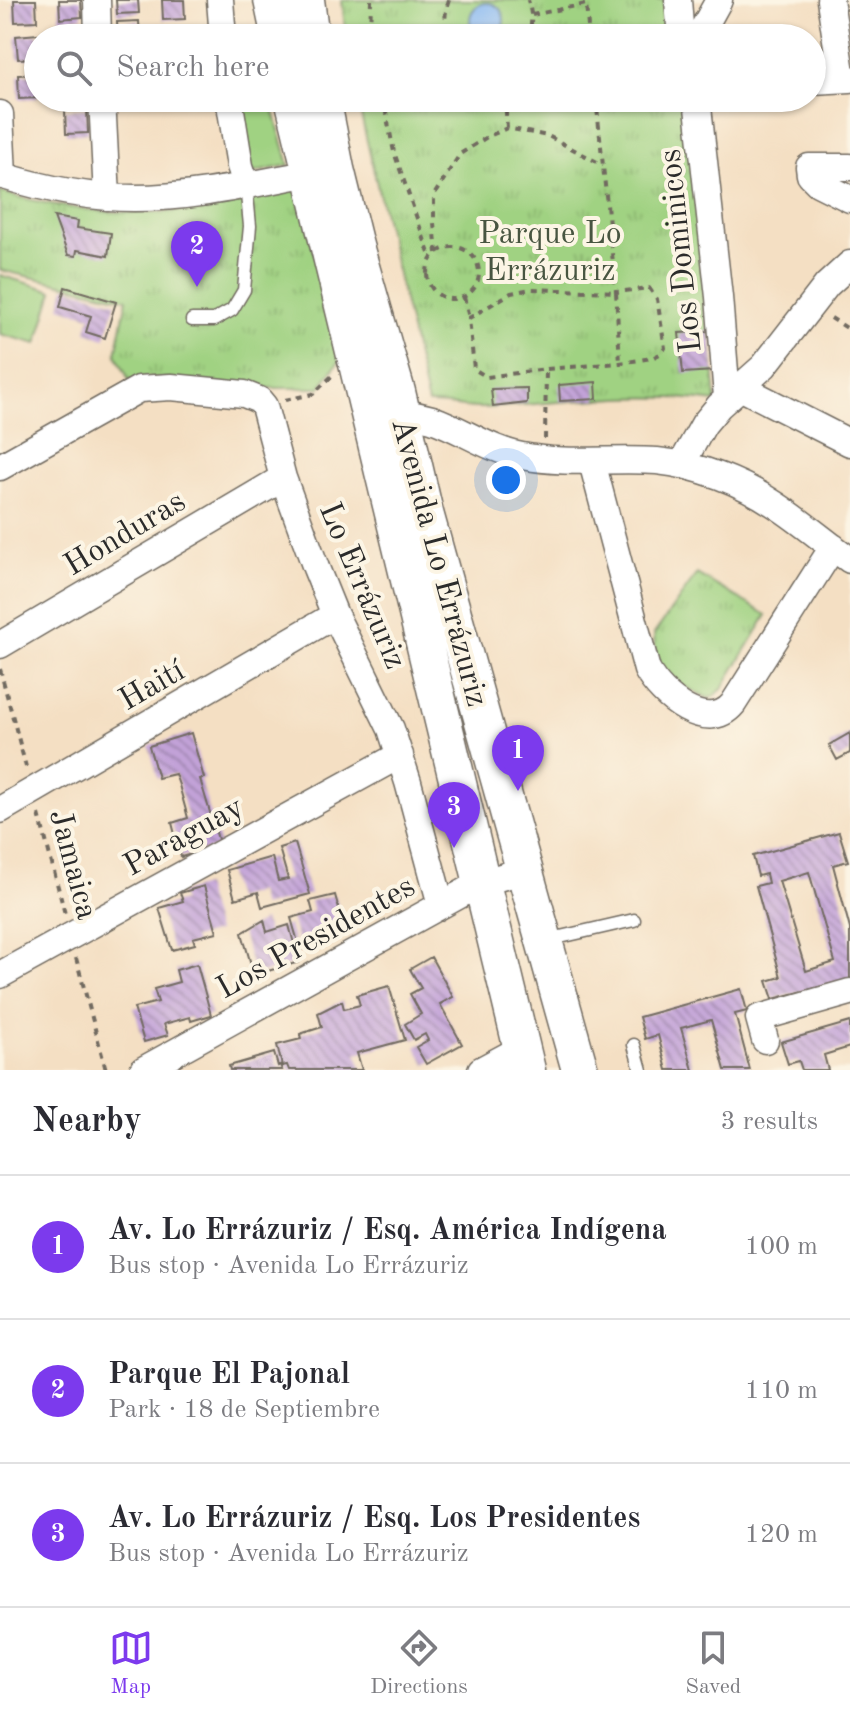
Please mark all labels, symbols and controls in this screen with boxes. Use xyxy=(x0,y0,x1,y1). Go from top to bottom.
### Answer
search box xyxy=(24,24,826,112)
icon: search xyxy=(52,46,96,90)
text: Search here xyxy=(116,53,270,83)
street label: Los Dominicos xyxy=(655,147,709,354)
park label: Parque Lo Errázuriz xyxy=(478,219,622,288)
pin: 2 xyxy=(171,221,223,287)
street label: Avenida Lo Errázuriz xyxy=(384,415,492,711)
your location xyxy=(486,460,526,500)
street label: Honduras xyxy=(59,486,192,583)
street label: Lo Errázuriz xyxy=(312,498,411,674)
street label: Haití xyxy=(114,655,191,718)
pin: 1 xyxy=(492,725,544,791)
pin: 3 xyxy=(428,782,480,848)
street label: Paraguay xyxy=(119,792,250,884)
street label: Jamaica xyxy=(42,806,102,924)
street label: Los Presidentes xyxy=(212,871,421,1006)
text: Nearby xyxy=(32,1105,142,1139)
text: 3 results xyxy=(720,1109,818,1135)
text: Av. Lo Errázuriz / Esq. América Indígena xyxy=(108,1216,667,1246)
text: 1 xyxy=(50,1234,66,1260)
text: 100 m xyxy=(745,1234,818,1260)
text: Bus stop · Avenida Lo Errázuriz xyxy=(108,1253,469,1279)
text: Parque El Pajonal xyxy=(108,1360,350,1390)
text: 2 xyxy=(50,1378,66,1404)
text: 110 m xyxy=(745,1378,818,1404)
text: Park · 18 de Septiembre xyxy=(108,1397,380,1423)
text: Av. Lo Errázuriz / Esq. Los Presidentes xyxy=(108,1504,640,1534)
text: 3 xyxy=(50,1522,66,1548)
text: 120 m xyxy=(745,1522,818,1548)
text: Bus stop · Avenida Lo Errázuriz xyxy=(108,1541,469,1567)
tab: Map xyxy=(109,1626,153,1701)
tab: Directions xyxy=(370,1626,468,1701)
tab: Saved xyxy=(685,1626,741,1701)

